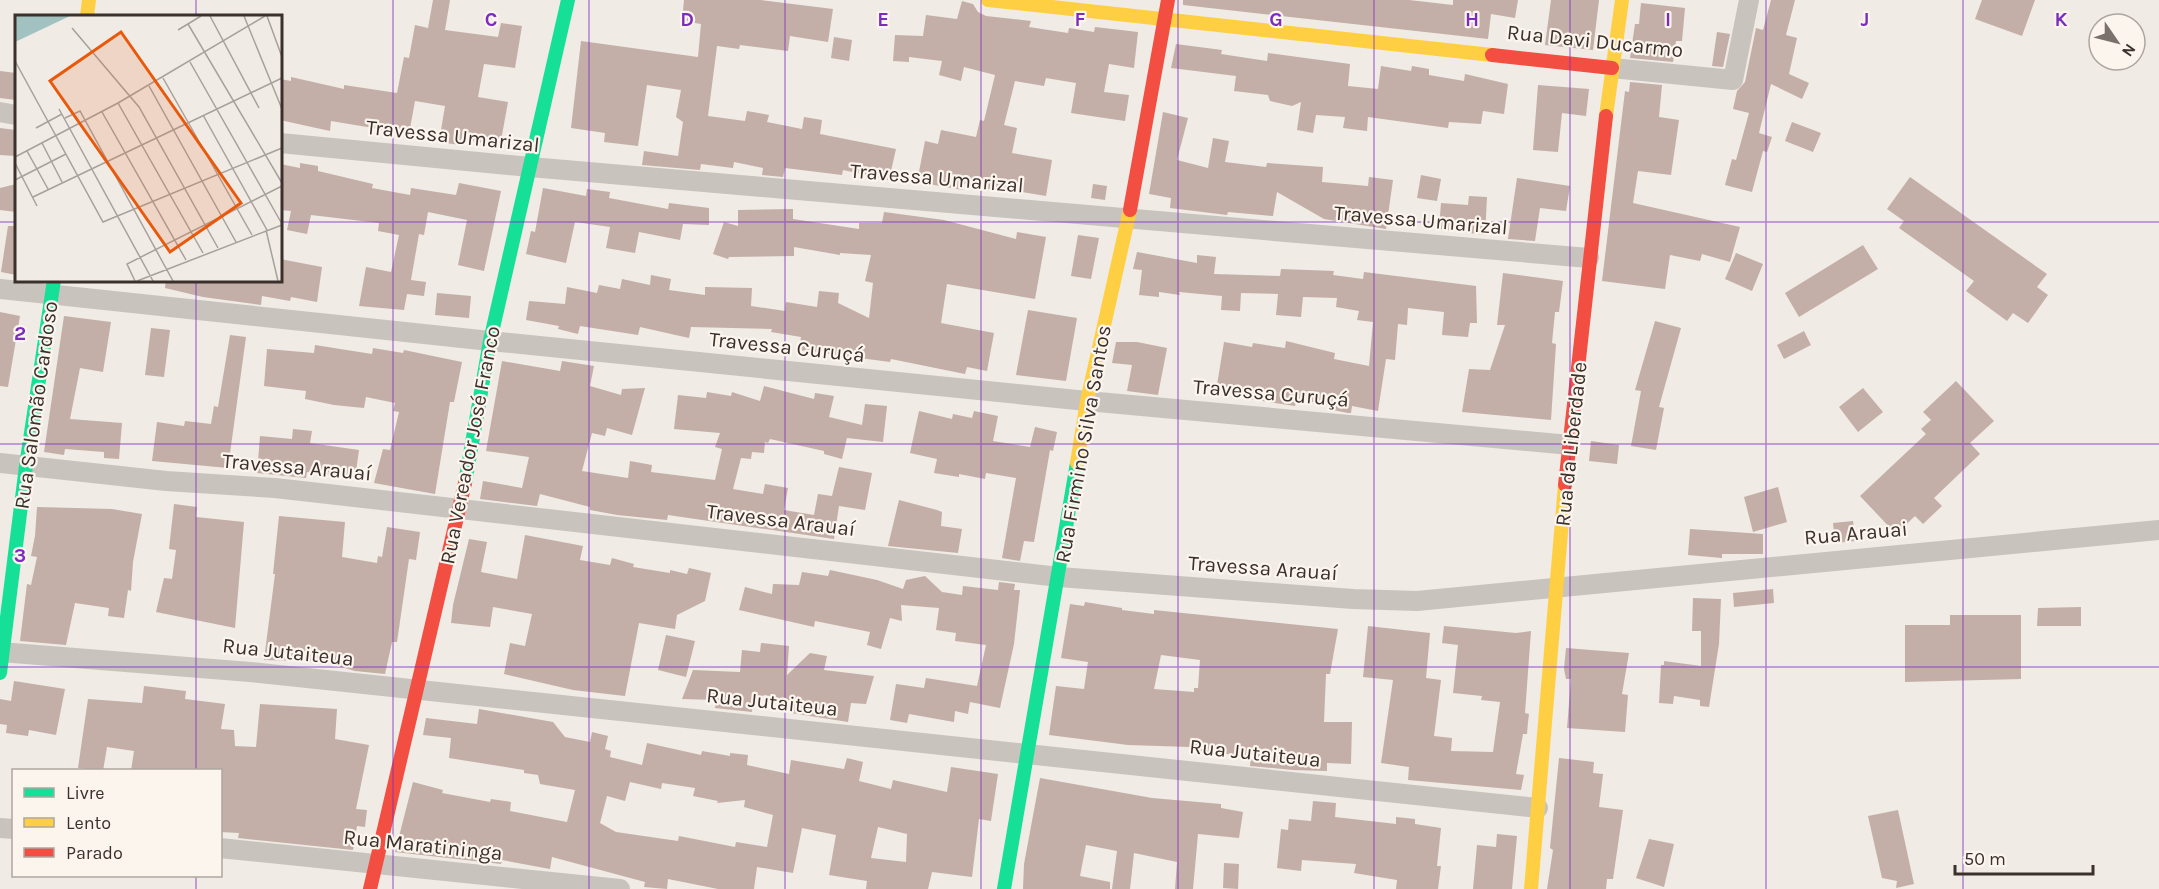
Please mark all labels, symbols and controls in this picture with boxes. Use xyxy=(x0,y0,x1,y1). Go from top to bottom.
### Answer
text: C xyxy=(485,8,497,31)
text: D xyxy=(680,8,694,31)
text: E xyxy=(877,8,889,31)
text: F xyxy=(1075,8,1086,31)
text: G xyxy=(1269,8,1283,31)
text: H xyxy=(1465,8,1479,31)
text: I xyxy=(1665,8,1671,31)
text: J xyxy=(1861,8,1869,31)
text: K xyxy=(2054,8,2068,31)
north arrow xyxy=(2087,12,2147,72)
inset map xyxy=(15,15,282,282)
street label: Rua Davi Ducarmo xyxy=(1506,20,1684,62)
text: N xyxy=(2118,40,2140,60)
street label: Travessa Umarizal xyxy=(365,115,541,157)
street label: Travessa Umarizal xyxy=(849,158,1025,198)
street label: Travessa Umarizal xyxy=(1333,200,1509,240)
street label: Rua Salomão Cardoso xyxy=(10,299,62,511)
text: 2 xyxy=(14,322,26,345)
street label: Rua Firmino Silva Santos xyxy=(1050,323,1116,565)
street label: Rua Vereador José Franco xyxy=(435,324,505,566)
street label: Travessa Curuçá xyxy=(708,327,866,367)
street label: Rua da Liberdade xyxy=(1550,361,1592,527)
street label: Travessa Curuçá xyxy=(1192,374,1350,412)
street label: Travessa Arauaí xyxy=(221,449,373,486)
street label: Travessa Arauaí xyxy=(705,499,858,541)
street label: Rua Arauai xyxy=(1803,517,1909,549)
text: 3 xyxy=(14,544,26,567)
street label: Travessa Arauaí xyxy=(1187,551,1339,585)
street label: Rua Jutaiteua xyxy=(221,633,355,671)
street label: Rua Jutaiteua xyxy=(705,683,839,721)
street label: Rua Jutaiteua xyxy=(1188,734,1322,772)
legend xyxy=(12,769,222,877)
text: Livre xyxy=(66,782,105,804)
text: Lento xyxy=(66,812,111,834)
street label: Rua Maratininga xyxy=(342,825,504,865)
scale bar xyxy=(1955,838,2093,876)
text: Parado xyxy=(66,842,123,864)
text: 50 m xyxy=(1964,848,2006,870)

